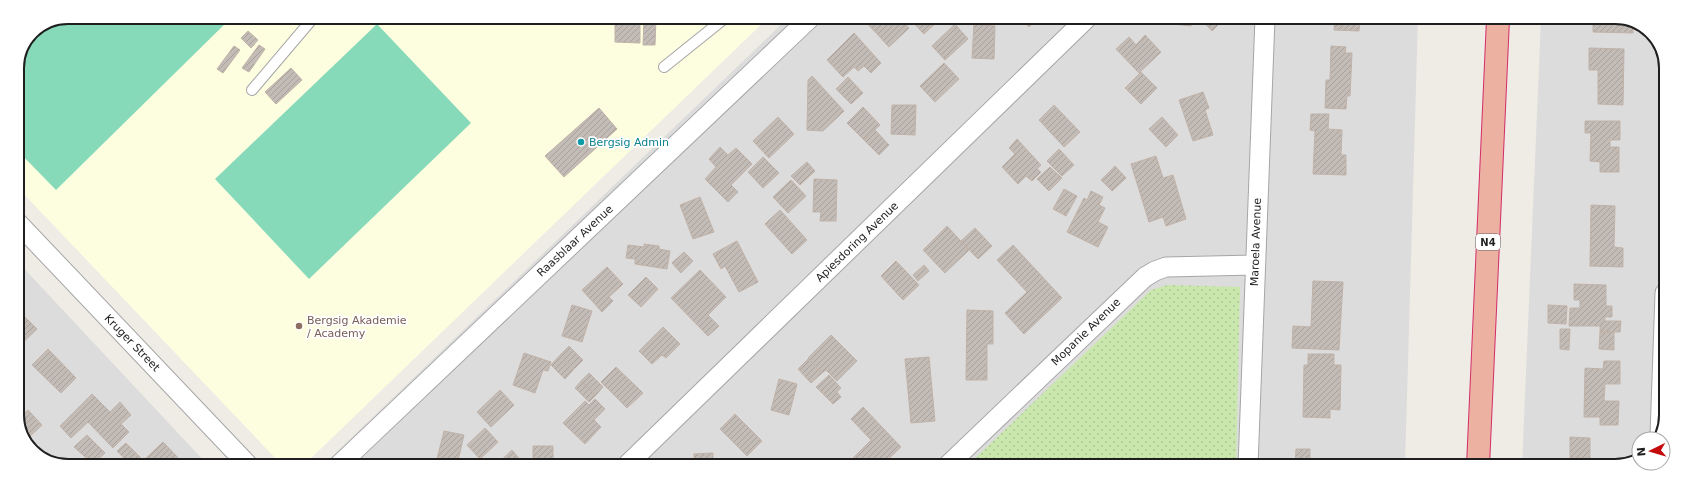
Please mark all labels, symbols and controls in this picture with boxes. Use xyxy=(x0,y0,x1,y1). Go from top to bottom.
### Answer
place label: Bergsig Admin xyxy=(589,136,669,149)
marker: Bergsig Admin xyxy=(576,137,586,147)
street label: Maroela Avenue xyxy=(1248,197,1264,286)
street label: Apiesdoring Avenue xyxy=(813,199,901,285)
street label: Raasblaar Avenue xyxy=(534,202,616,280)
road number: N4 xyxy=(1476,234,1500,250)
street label: Mopanie Avenue xyxy=(1049,296,1123,368)
street label: Kruger Street xyxy=(102,312,163,375)
place label: Bergsig Akademie / Academy xyxy=(307,314,407,340)
marker: Bergsig Akademie / Academy xyxy=(294,321,304,331)
north arrow xyxy=(1631,431,1671,471)
text: N xyxy=(1635,447,1648,457)

